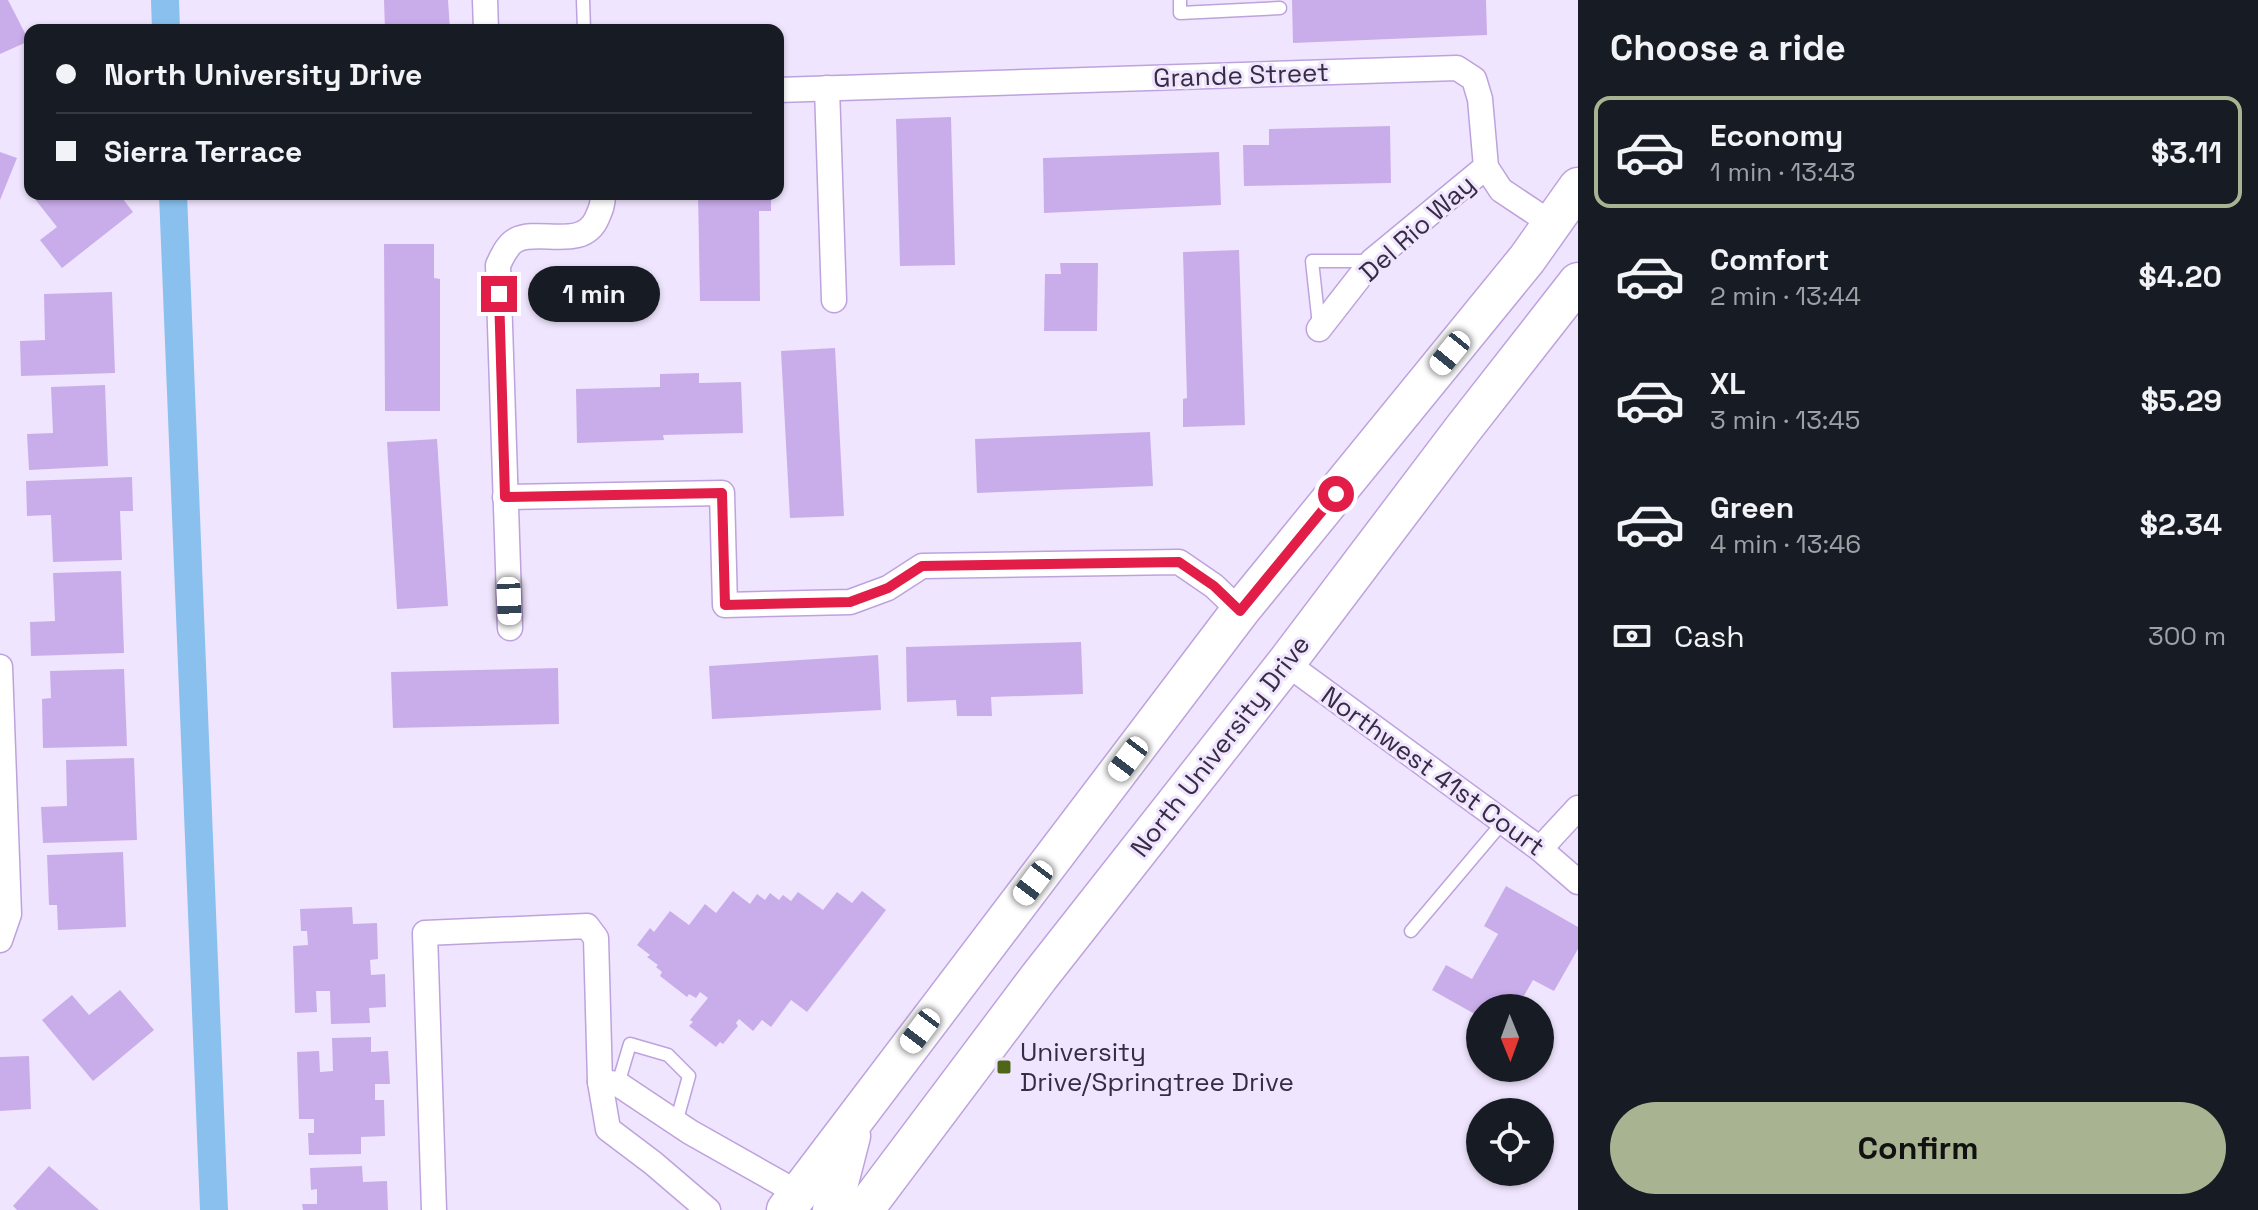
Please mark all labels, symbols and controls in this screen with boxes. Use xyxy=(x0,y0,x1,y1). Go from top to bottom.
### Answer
text: Choose a ride xyxy=(1610,25,1846,71)
text: North University Drive xyxy=(104,55,422,94)
street label: Grande Street xyxy=(1153,55,1329,95)
icon: car xyxy=(1614,116,1686,188)
text: Economy xyxy=(1710,116,1843,155)
text: Sierra Terrace xyxy=(104,132,302,171)
text: $3.11 xyxy=(2151,133,2222,172)
text: 1 min · 13:43 xyxy=(1710,155,1856,189)
street label: Del Rio Way xyxy=(1352,167,1482,289)
icon: car xyxy=(1614,240,1686,312)
text: Comfort xyxy=(1710,240,1829,279)
text: $4.20 xyxy=(2139,257,2222,296)
callout: 1 min xyxy=(527,266,659,322)
route end xyxy=(481,276,517,312)
text: 1 min xyxy=(562,277,626,311)
text: 2 min · 13:44 xyxy=(1710,279,1861,313)
car xyxy=(1426,327,1474,379)
icon: car xyxy=(1614,364,1686,436)
text: XL xyxy=(1710,364,1746,403)
text: $5.29 xyxy=(2141,381,2222,420)
text: 3 min · 13:45 xyxy=(1710,403,1860,437)
route start xyxy=(1318,476,1354,512)
icon: car xyxy=(1614,488,1686,560)
text: Green xyxy=(1710,488,1794,527)
text: $2.34 xyxy=(2140,505,2222,544)
text: 4 min · 13:46 xyxy=(1710,527,1861,561)
car xyxy=(496,577,522,625)
icon: cash xyxy=(1610,614,1654,658)
text: Cash xyxy=(1674,617,1745,656)
text: 300 m xyxy=(2148,619,2226,653)
street label: North University Drive xyxy=(1123,628,1317,864)
street label: Northwest 41st Court xyxy=(1315,679,1551,863)
car xyxy=(1104,733,1152,785)
car xyxy=(1009,857,1057,909)
north arrow xyxy=(1466,994,1554,1082)
map controls xyxy=(1466,994,1554,1186)
car xyxy=(896,1005,944,1057)
place label: University Drive/Springtree Drive xyxy=(1020,1035,1294,1099)
marker: University Drive/Springtree Drive xyxy=(995,1058,1013,1076)
button: locate xyxy=(1466,1098,1554,1186)
button: Confirm xyxy=(1610,1102,2226,1194)

